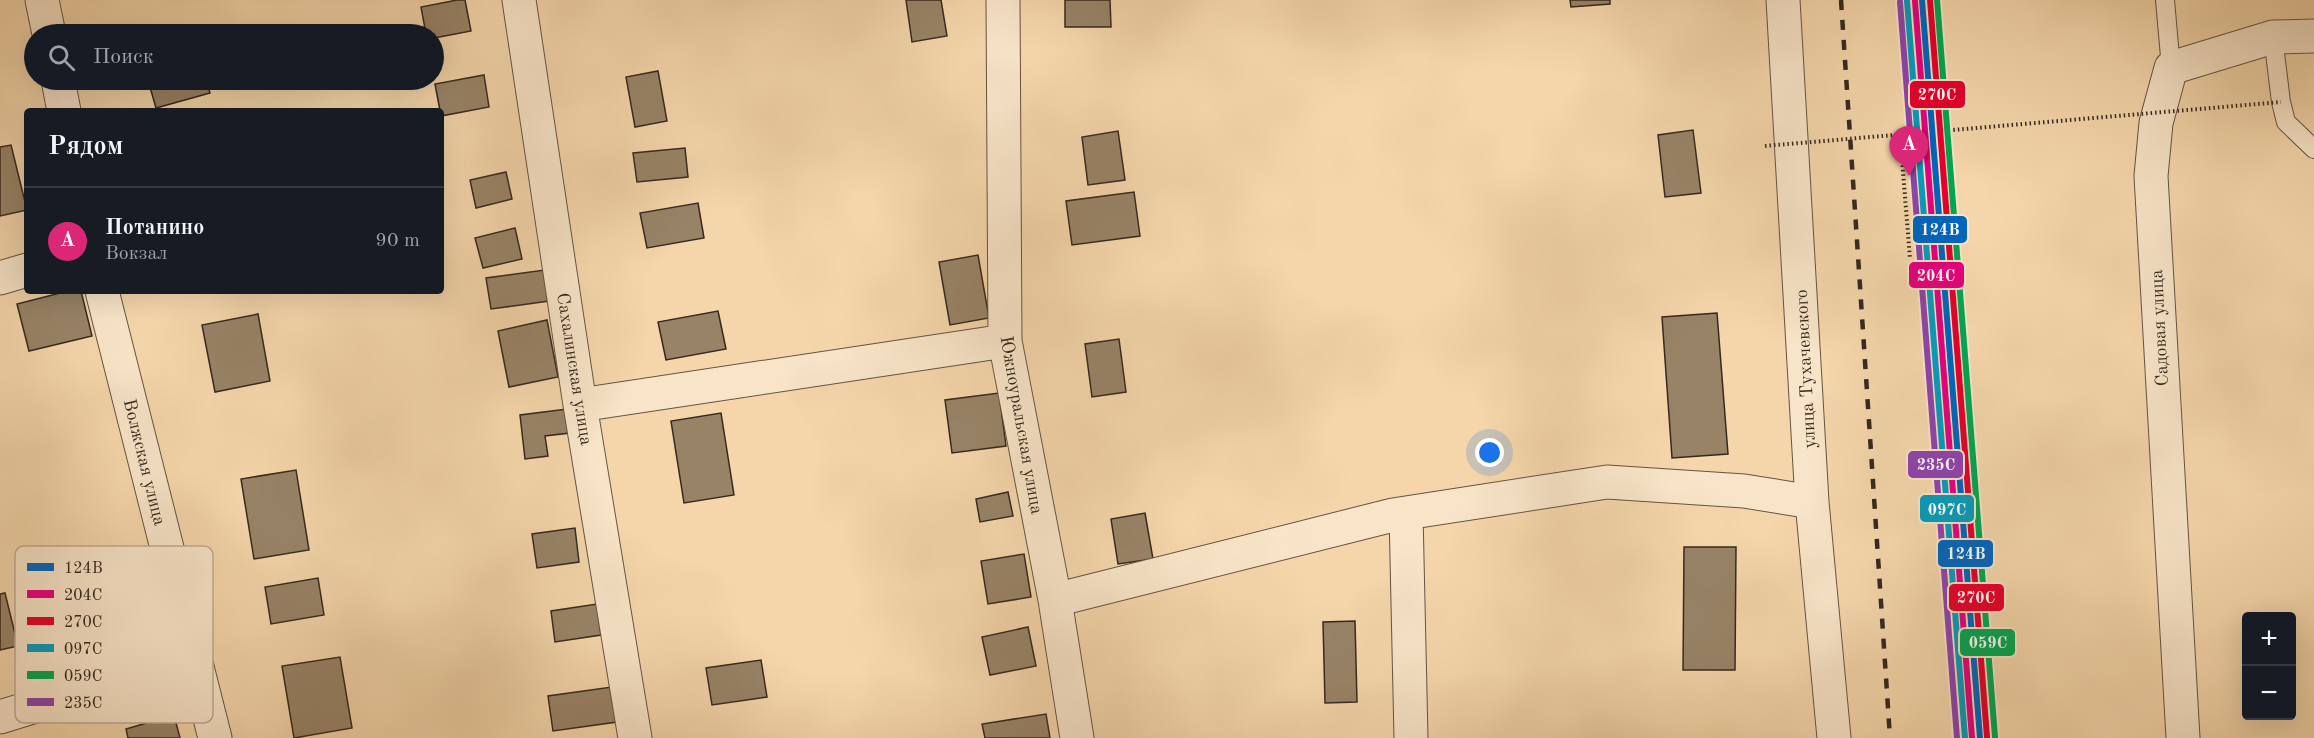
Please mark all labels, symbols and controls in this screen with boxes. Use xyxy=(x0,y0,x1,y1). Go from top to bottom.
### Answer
search box xyxy=(24,24,444,90)
icon: search xyxy=(45,41,78,74)
text: Поиск xyxy=(93,46,154,68)
line badge: 270С xyxy=(1909,80,1966,109)
text: 270С xyxy=(1918,88,1956,104)
pin: A xyxy=(1890,126,1928,176)
text: Рядом xyxy=(48,134,123,160)
line badge: 124В xyxy=(1912,215,1968,244)
text: Потанино xyxy=(105,217,204,239)
text: 124В xyxy=(1920,223,1960,239)
text: A xyxy=(60,231,75,251)
text: 90 m xyxy=(375,231,420,251)
text: Вокзал xyxy=(105,244,167,264)
line badge: 204С xyxy=(1908,261,1965,289)
text: 204С xyxy=(1917,269,1955,285)
street label: Садовая улица xyxy=(2148,269,2172,387)
street label: улица Тухачевского xyxy=(1793,289,1819,449)
street label: Сахалинская улица xyxy=(553,292,595,447)
street label: Южноуральская улица xyxy=(996,335,1046,516)
street label: Волжская улица xyxy=(120,397,168,527)
your location xyxy=(1475,438,1504,467)
line badge: 235С xyxy=(1907,450,1964,479)
text: 235С xyxy=(1917,458,1955,474)
line badge: 097С xyxy=(1919,494,1975,523)
text: 097С xyxy=(1928,503,1966,519)
line badge: 124В xyxy=(1937,539,1994,568)
legend xyxy=(15,546,213,723)
text: 124В xyxy=(1946,547,1986,563)
text: 124В xyxy=(64,561,103,577)
line badge: 270С xyxy=(1948,583,2005,612)
text: 204С xyxy=(64,588,103,604)
text: 270С xyxy=(1957,591,1995,607)
map controls xyxy=(2242,612,2296,720)
button: + xyxy=(2242,612,2296,666)
text: 270С xyxy=(64,615,103,631)
line badge: 059С xyxy=(1959,628,2016,657)
text: 059С xyxy=(1969,636,2007,652)
text: 097С xyxy=(64,642,103,658)
button: − xyxy=(2242,666,2296,720)
text: 059С xyxy=(64,669,103,685)
text: 235С xyxy=(64,696,103,712)

